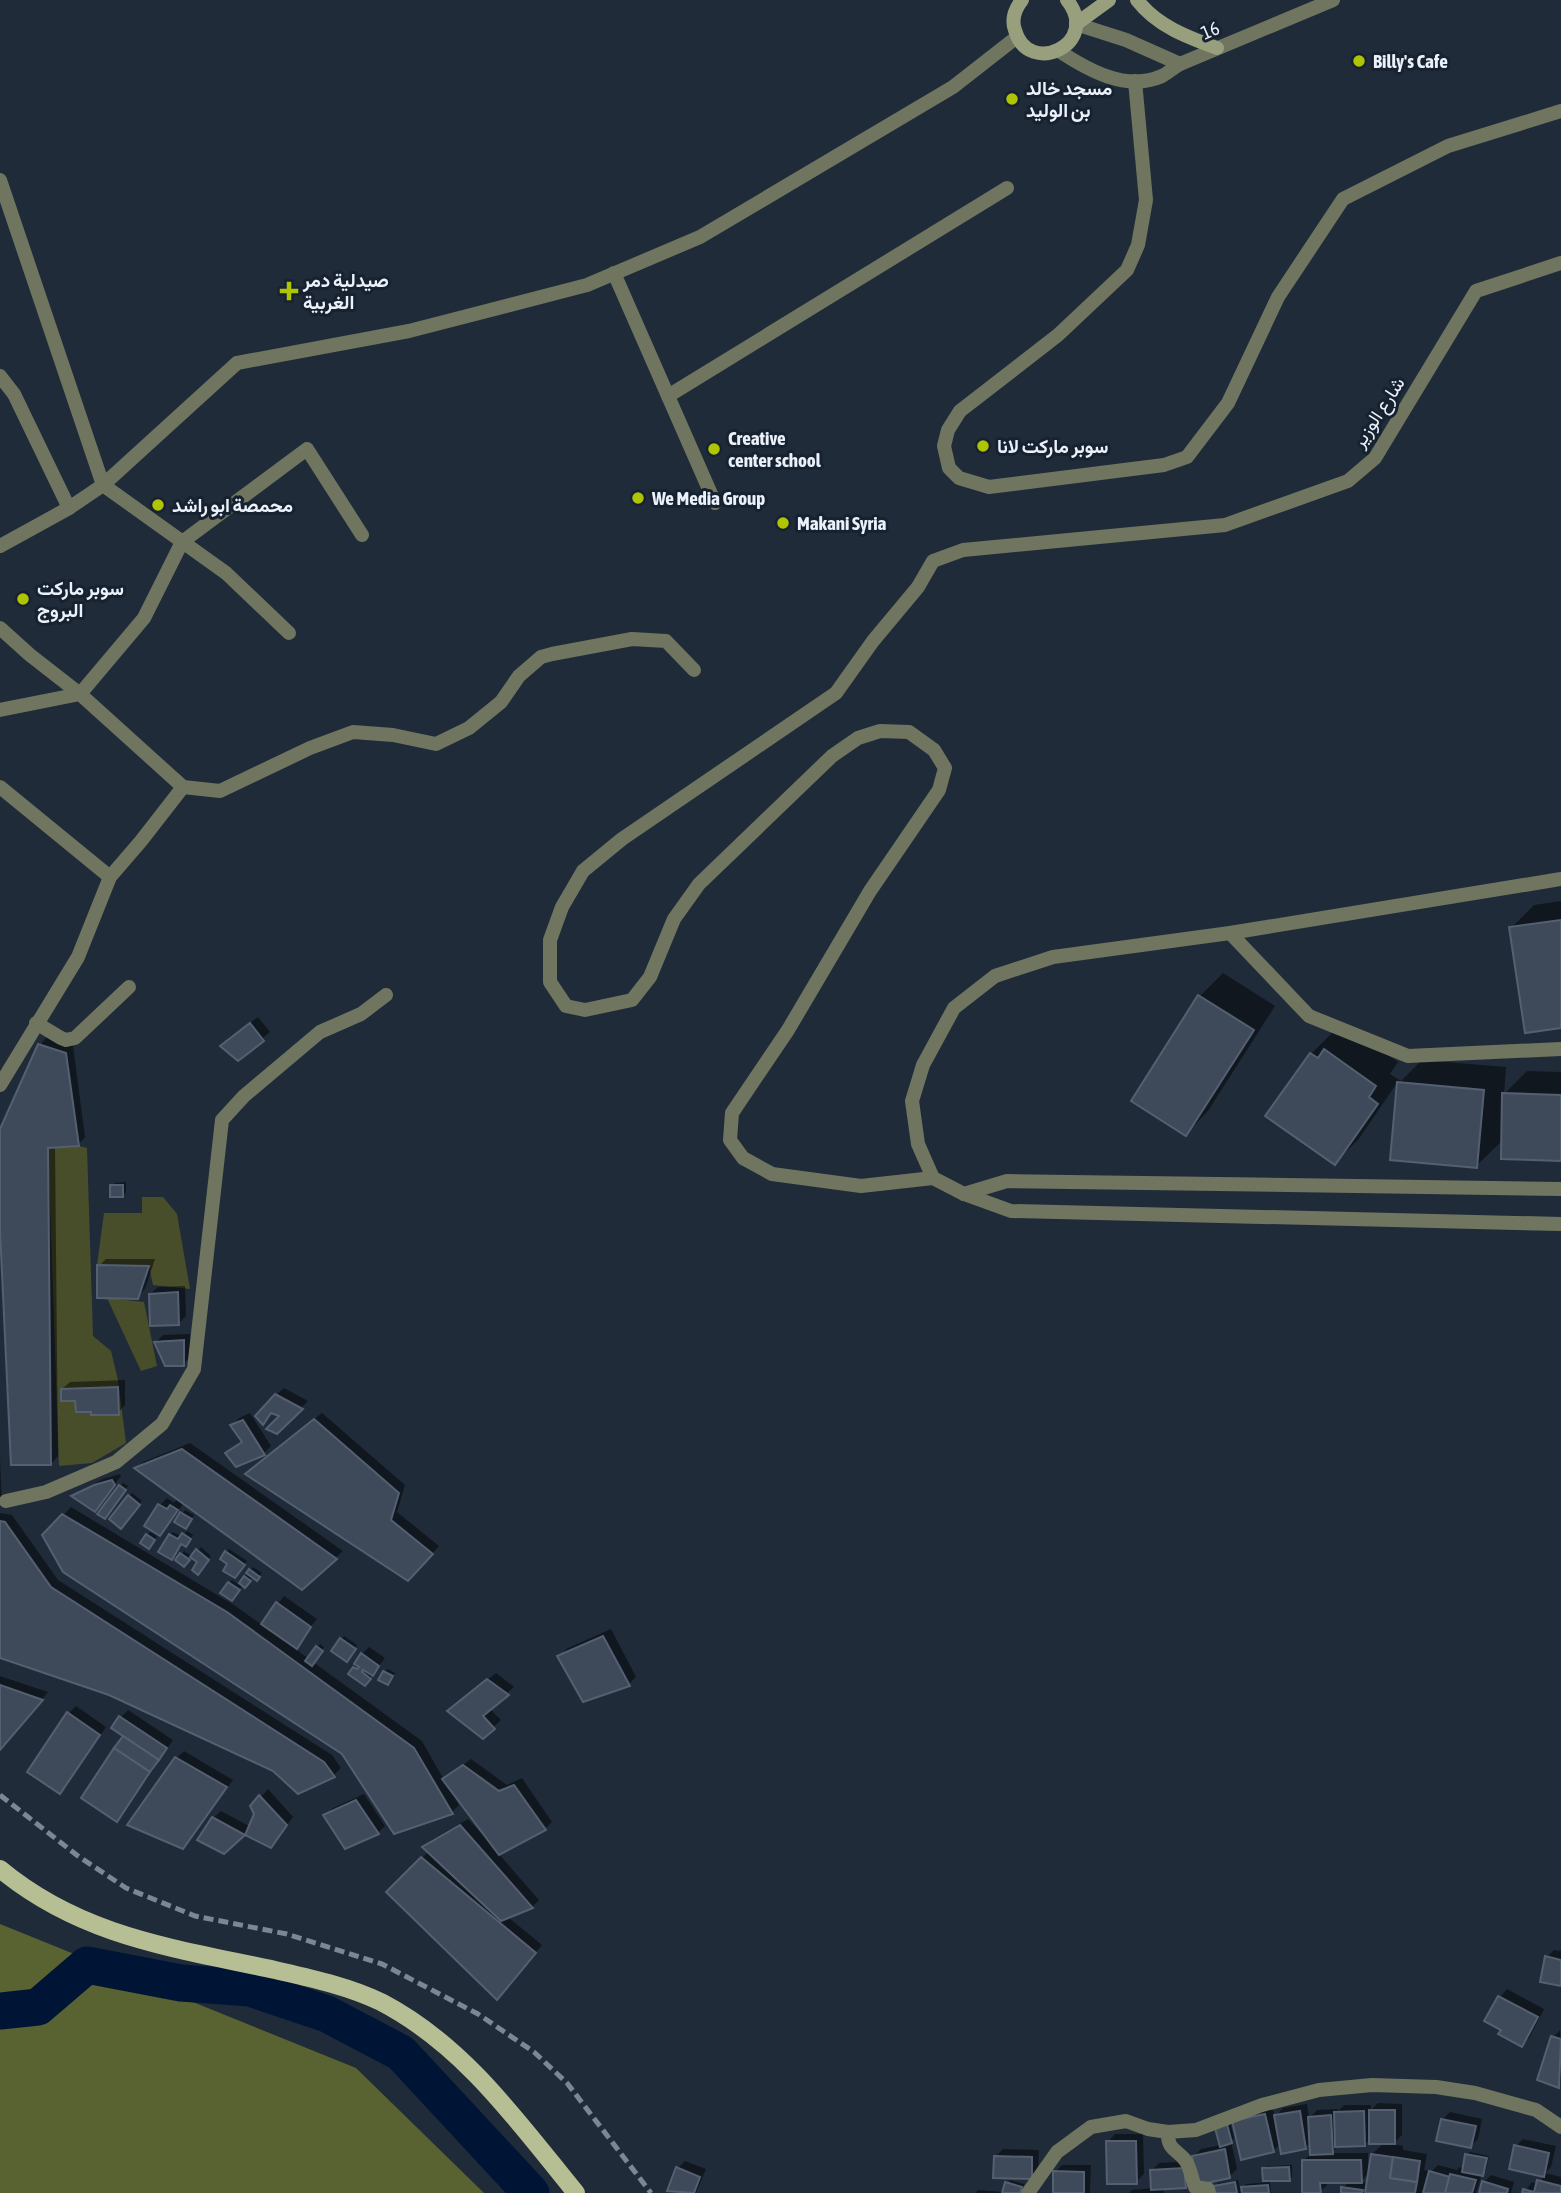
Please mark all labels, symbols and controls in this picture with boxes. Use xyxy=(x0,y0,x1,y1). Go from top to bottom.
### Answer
street label: 16 xyxy=(1197,16,1223,44)
place label: Billy's Cafe xyxy=(1373,50,1448,72)
marker: Billy's Cafe xyxy=(1351,53,1367,69)
place label: مسجد خالد بن الوليد xyxy=(1026,77,1112,123)
marker: مسجد خالد بن الوليد xyxy=(1004,91,1020,107)
place label: صيدلية دمر الغربية xyxy=(302,269,389,315)
marker: صيدلية دمر الغربية xyxy=(281,283,297,299)
street label: شارع الوزير xyxy=(1347,373,1411,453)
place label: Creative center school xyxy=(728,427,822,471)
place label: سوبر ماركت لانا xyxy=(997,435,1108,459)
marker: سوبر ماركت لانا xyxy=(975,438,991,454)
marker: Creative center school xyxy=(706,441,722,457)
place label: We Media Group xyxy=(651,487,765,509)
marker: We Media Group xyxy=(630,490,646,506)
place label: محمصة ابو راشد xyxy=(172,494,293,518)
marker: محمصة ابو راشد xyxy=(150,497,166,513)
place label: Makani Syria xyxy=(797,512,887,534)
marker: Makani Syria xyxy=(775,515,791,531)
place label: سوبر ماركت البروج xyxy=(37,577,124,623)
marker: سوبر ماركت البروج xyxy=(15,591,31,607)

